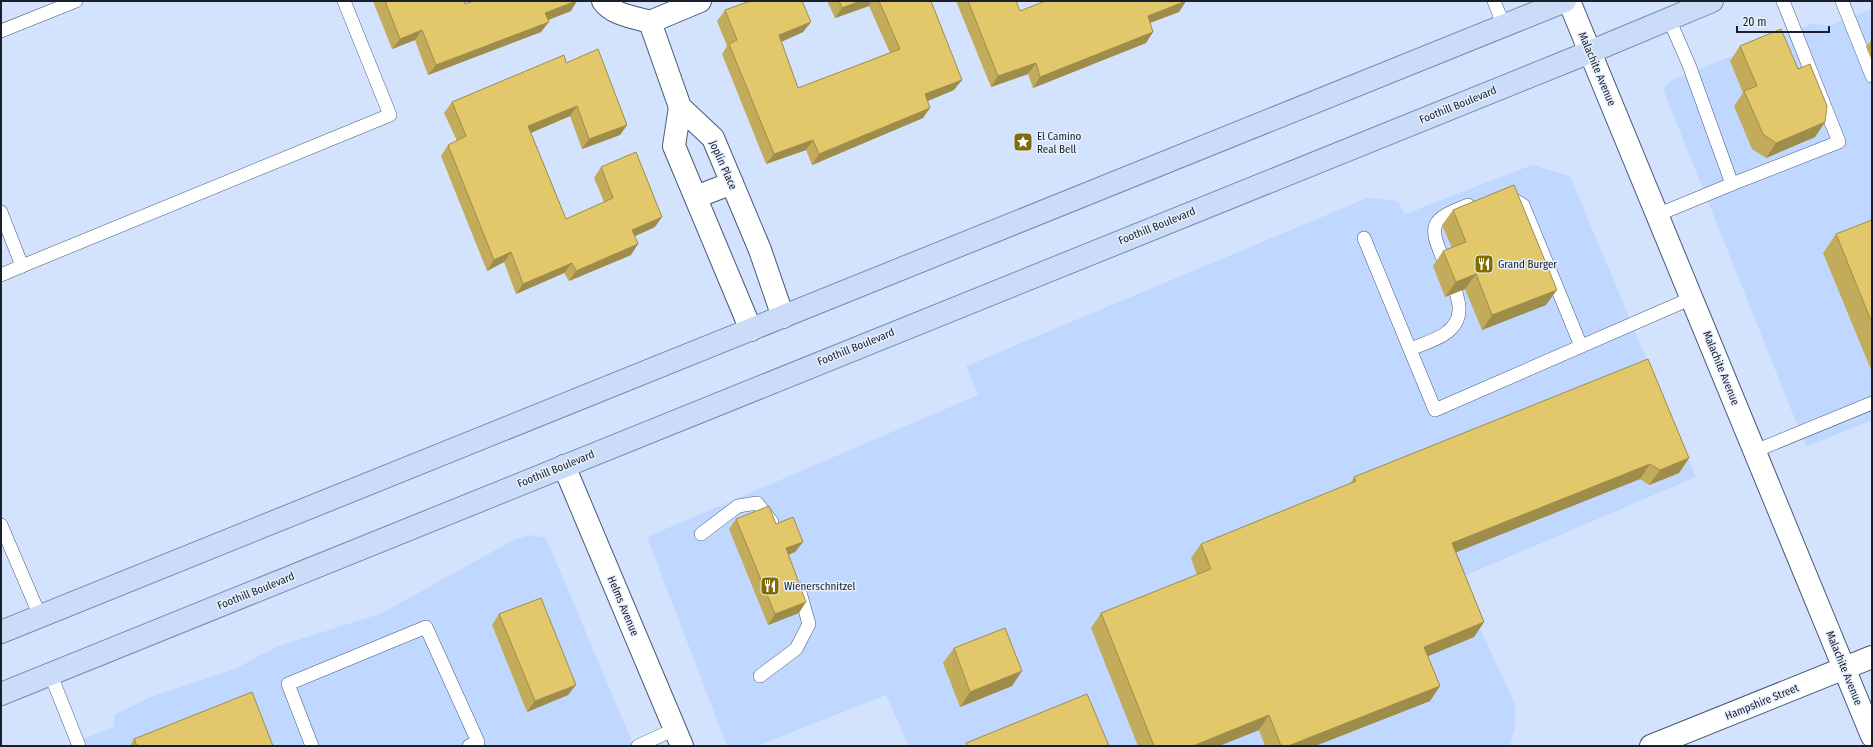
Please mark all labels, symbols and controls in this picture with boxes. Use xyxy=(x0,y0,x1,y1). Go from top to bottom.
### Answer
scale bar xyxy=(1737,8,1829,34)
text: 20 m xyxy=(1743,15,1767,29)
street label: Malachite Avenue xyxy=(1576,30,1618,108)
street label: Foothill Boulevard xyxy=(1418,84,1498,126)
place label: El Camino Real Bell xyxy=(1037,130,1081,156)
place icon: El Camino Real Bell xyxy=(1012,131,1034,153)
street label: Joplin Place xyxy=(706,138,740,192)
street label: Foothill Boulevard xyxy=(1117,205,1197,247)
restaurant icon: Grand Burger xyxy=(1473,253,1495,275)
place label: Grand Burger xyxy=(1498,258,1557,271)
street label: Foothill Boulevard xyxy=(816,326,896,368)
street label: Malachite Avenue xyxy=(1700,329,1742,407)
street label: Foothill Boulevard xyxy=(516,448,596,490)
street label: Foothill Boulevard xyxy=(216,570,296,612)
street label: Helms Avenue xyxy=(605,574,641,638)
restaurant icon: Wienerschnitzel xyxy=(759,575,781,597)
place label: Wienerschnitzel xyxy=(784,580,855,593)
street label: Malachite Avenue xyxy=(1823,629,1865,707)
street label: Hampshire Street xyxy=(1723,681,1801,723)

